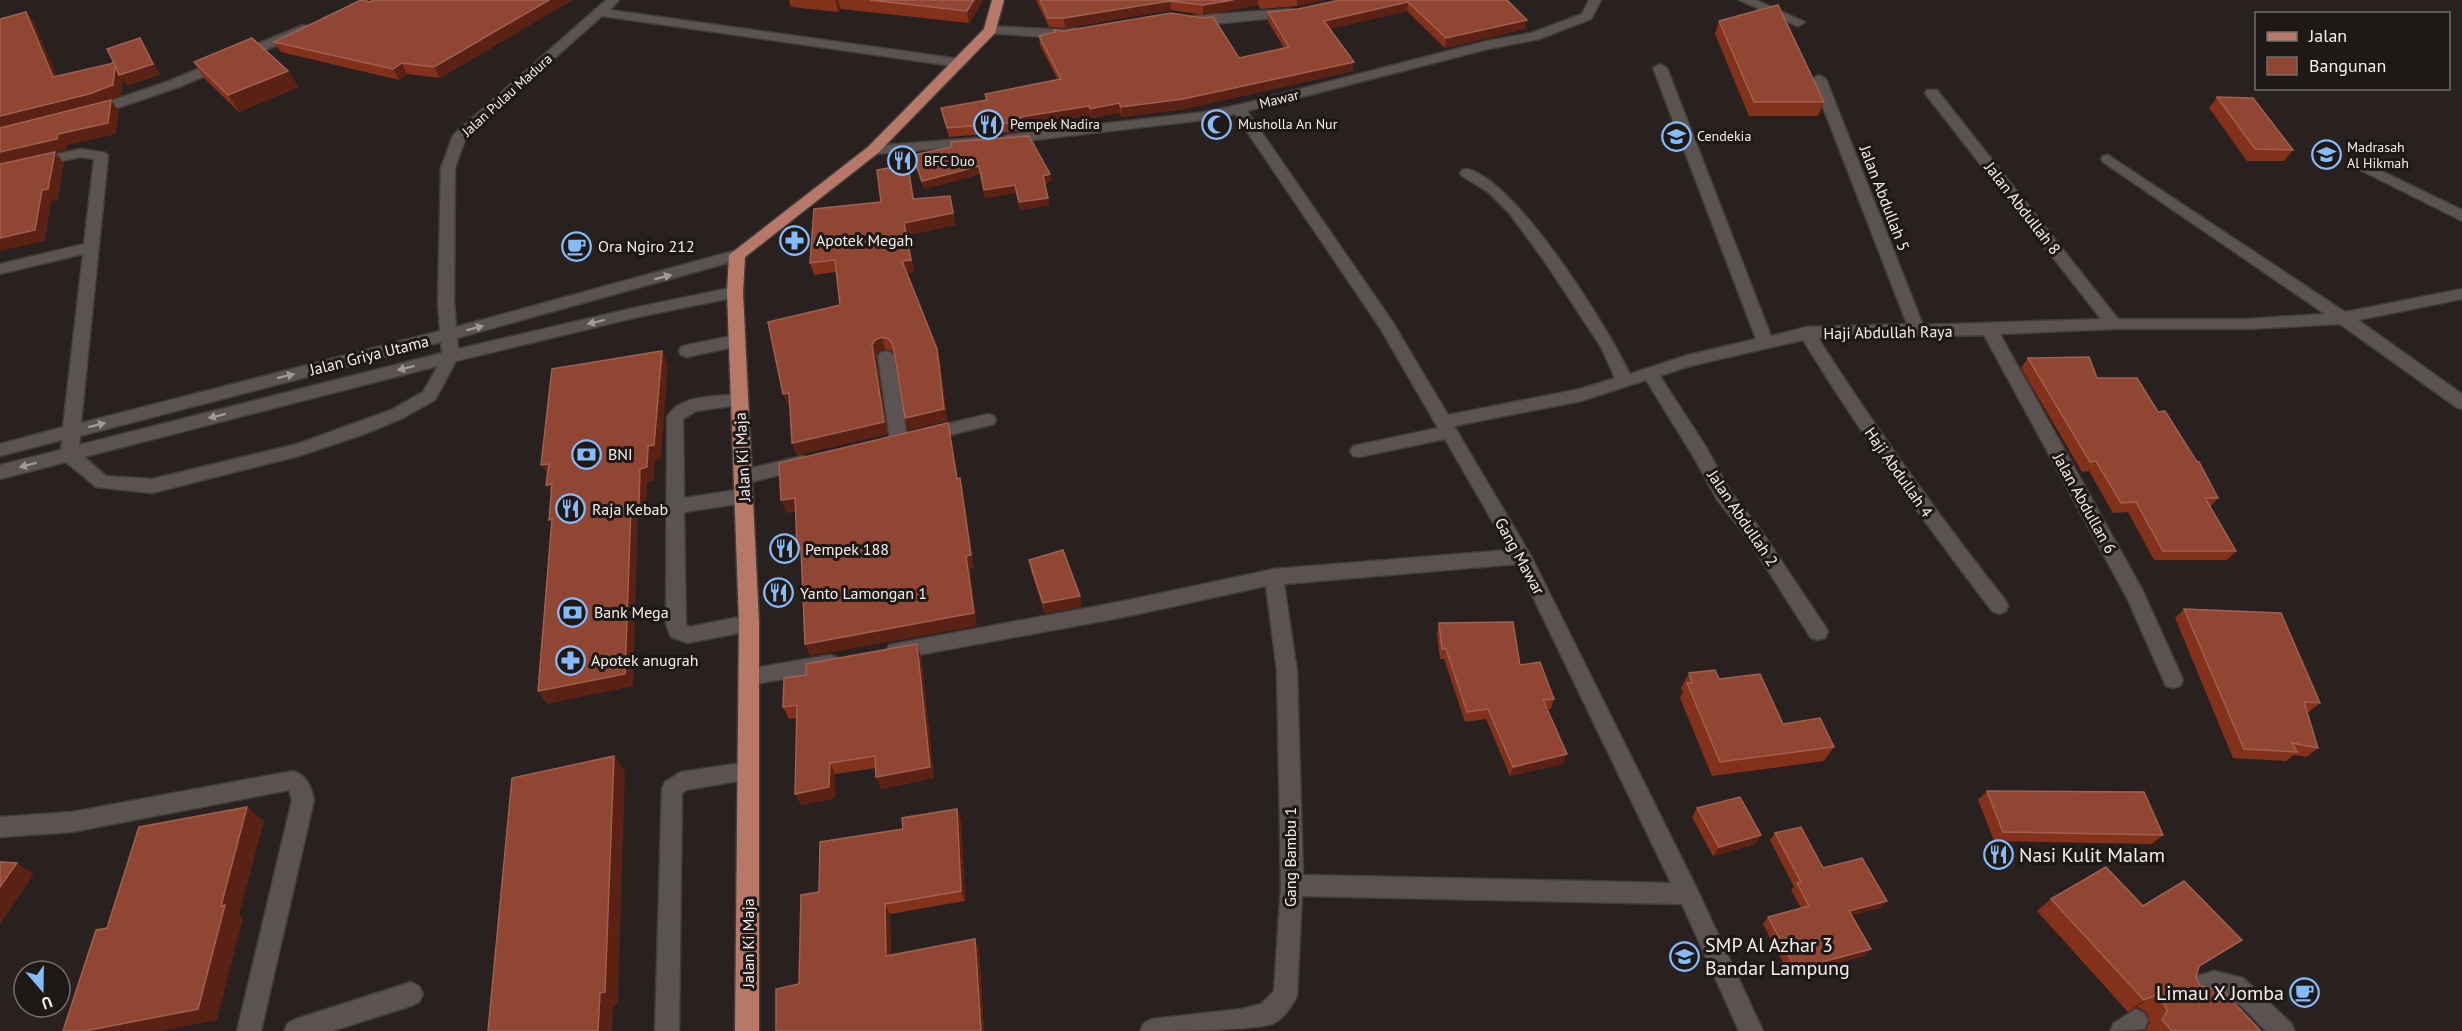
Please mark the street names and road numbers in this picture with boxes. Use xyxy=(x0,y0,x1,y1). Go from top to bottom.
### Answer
street label: Jalan Pulau Madura xyxy=(457,50,556,141)
street label: Mawar xyxy=(1257,85,1301,113)
street label: Jalan Abdullah 5 xyxy=(1855,141,1914,254)
street label: Jalan Abdullah 8 xyxy=(1980,157,2065,258)
street label: Haji Abdullah Raya xyxy=(1823,321,1953,343)
street label: Jalan Griya Utama xyxy=(306,331,431,380)
street label: Jalan Ki Maja xyxy=(730,412,754,503)
street label: Haji Abdullah 4 xyxy=(1861,423,1938,521)
street label: Jalan Abdullan 6 xyxy=(2049,448,2121,557)
street label: Jalan Abdullah 2 xyxy=(1703,465,1783,570)
street label: Gang Mawar xyxy=(1491,514,1550,599)
street label: Gang Bambu 1 xyxy=(1280,807,1300,907)
street label: Jalan Ki Maja xyxy=(738,898,758,989)

